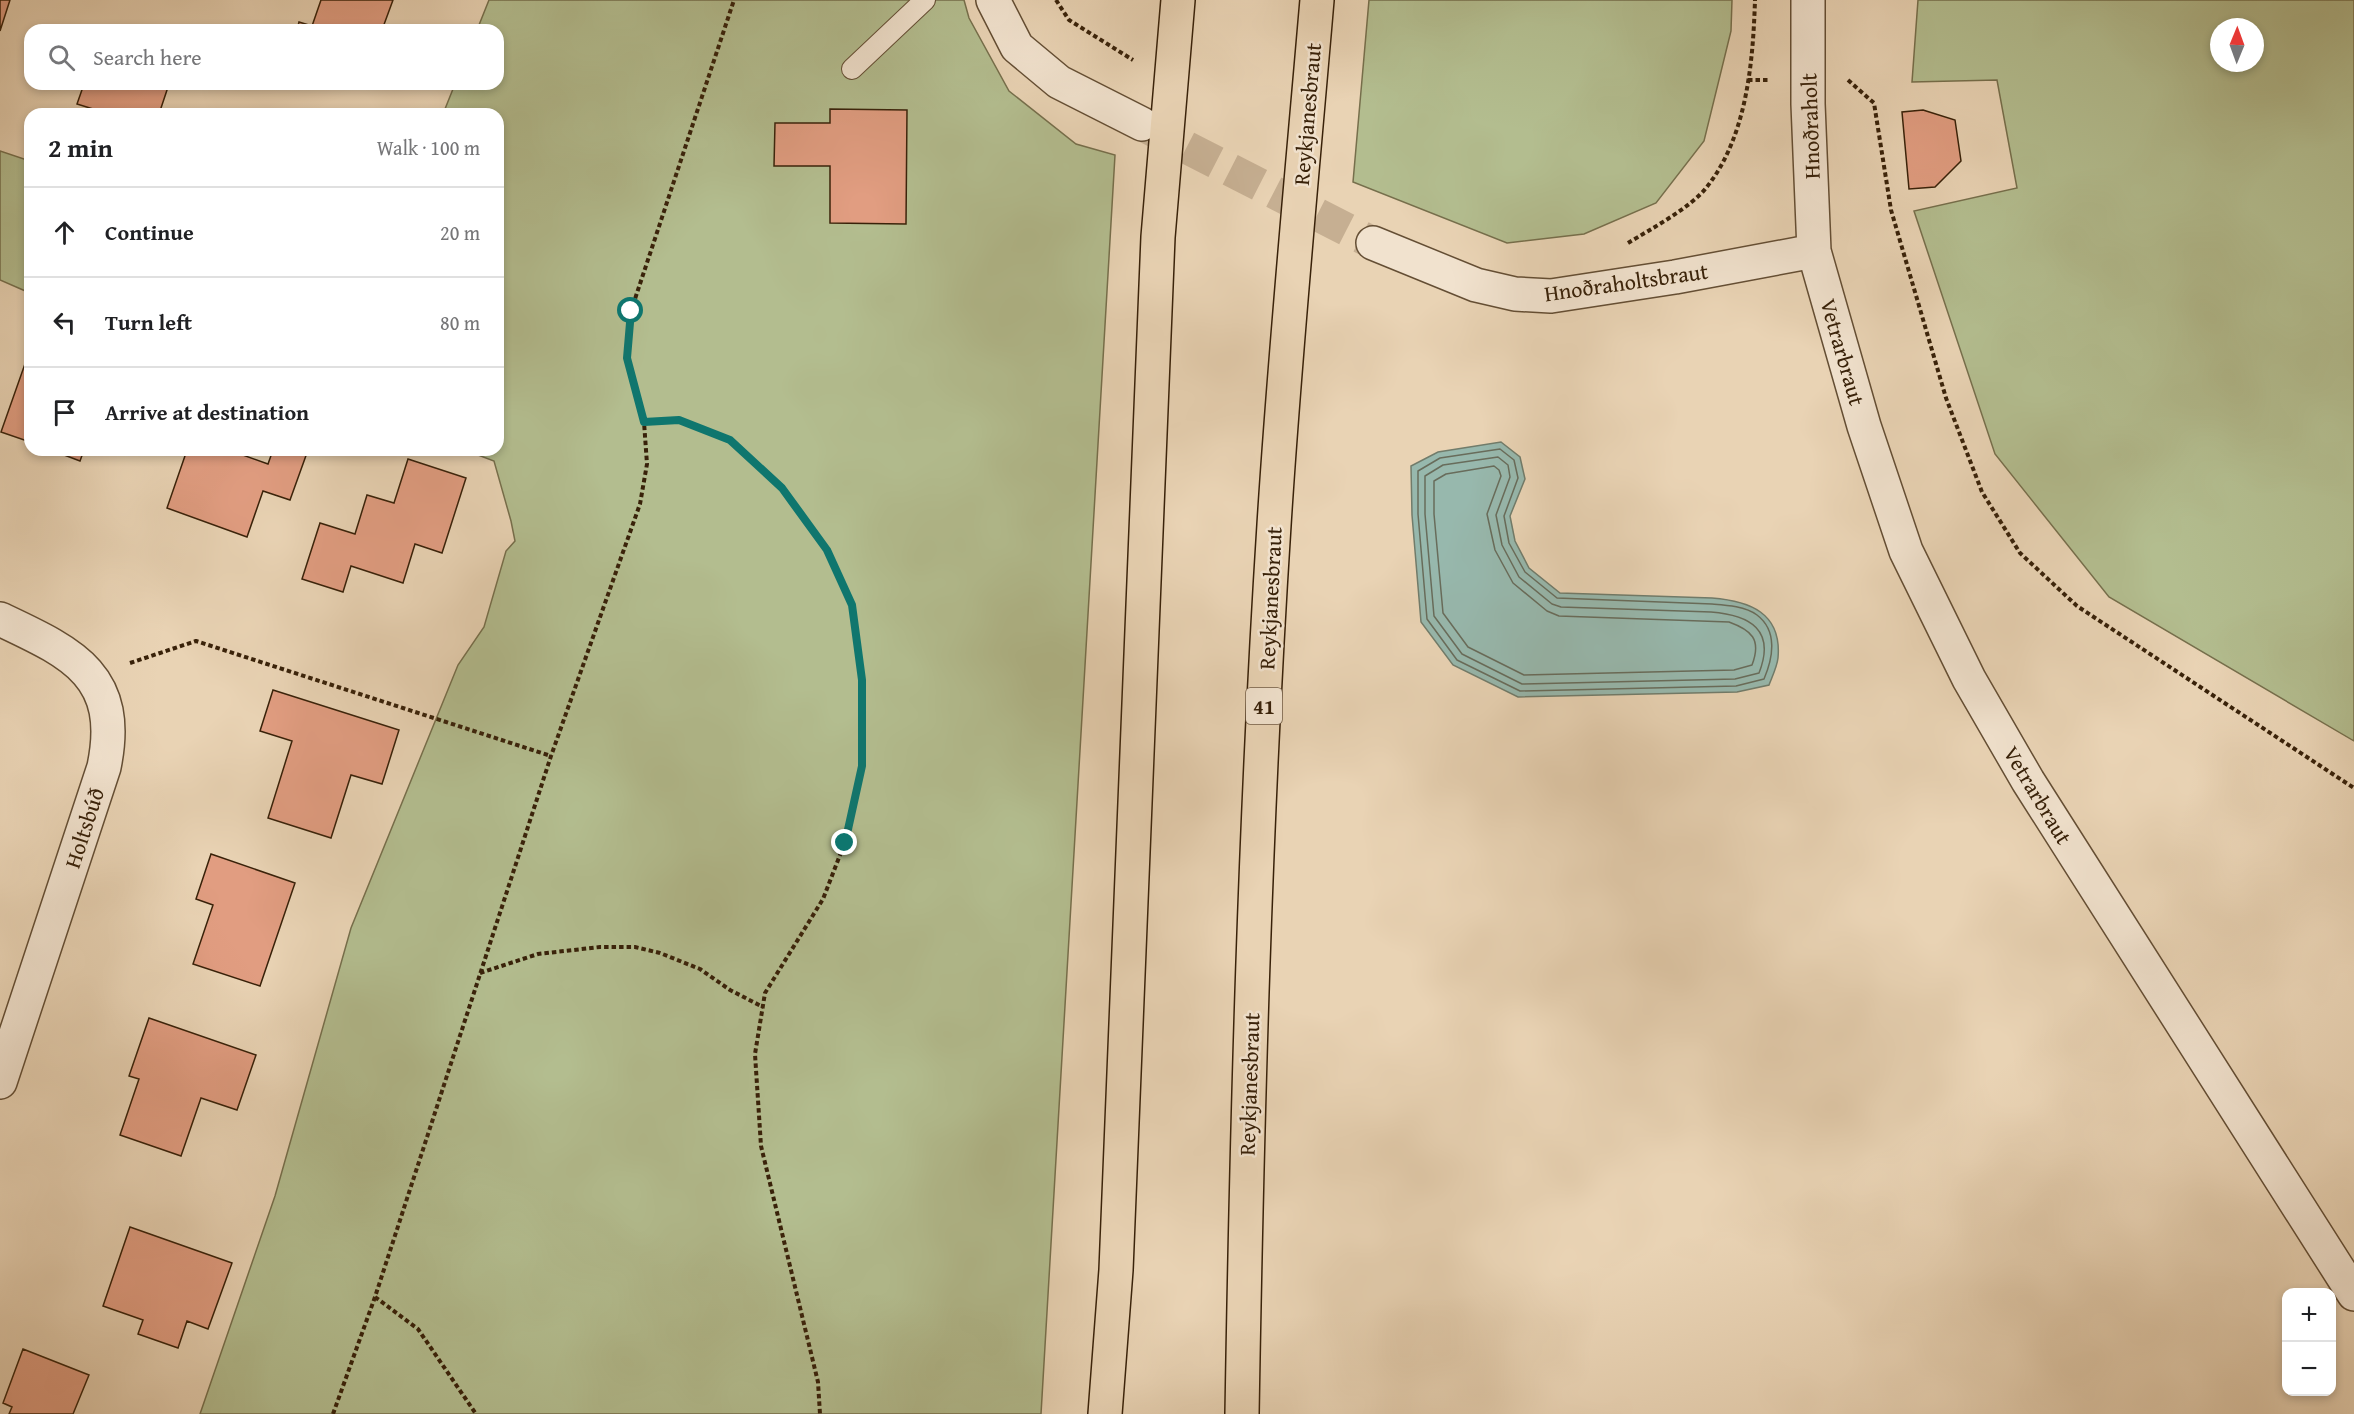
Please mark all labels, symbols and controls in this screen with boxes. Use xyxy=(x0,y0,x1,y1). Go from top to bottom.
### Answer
north arrow xyxy=(2210,18,2264,72)
search box xyxy=(24,24,504,90)
icon: search xyxy=(45,41,78,74)
text: Search here xyxy=(93,41,202,73)
street label: Reykjanesbraut xyxy=(1285,41,1329,187)
street label: Hnoðraholt xyxy=(1792,72,1828,180)
text: 2 min xyxy=(48,128,113,167)
text: Walk · 100 m xyxy=(377,133,480,162)
icon: ahead xyxy=(48,216,81,249)
text: Continue xyxy=(105,216,194,248)
text: 20 m xyxy=(440,218,480,247)
street label: Hnoðraholtsbraut xyxy=(1542,255,1710,309)
street label: Vetrarbraut xyxy=(1812,295,1874,409)
route start xyxy=(617,297,643,323)
icon: left xyxy=(48,306,81,339)
text: Turn left xyxy=(105,306,192,338)
text: 80 m xyxy=(440,308,480,337)
icon: arrive xyxy=(48,396,81,429)
text: Arrive at destination xyxy=(105,396,309,428)
street label: Reykjanesbraut xyxy=(1250,525,1290,670)
road number: 41 xyxy=(1246,688,1282,724)
street label: Vetrarbraut xyxy=(1996,740,2080,851)
street label: Holtsbúð xyxy=(56,784,112,872)
route end xyxy=(831,829,857,855)
street label: Reykjanesbraut xyxy=(1231,1012,1267,1156)
map controls xyxy=(2282,1288,2336,1396)
button: + xyxy=(2282,1288,2336,1342)
button: − xyxy=(2282,1342,2336,1396)

